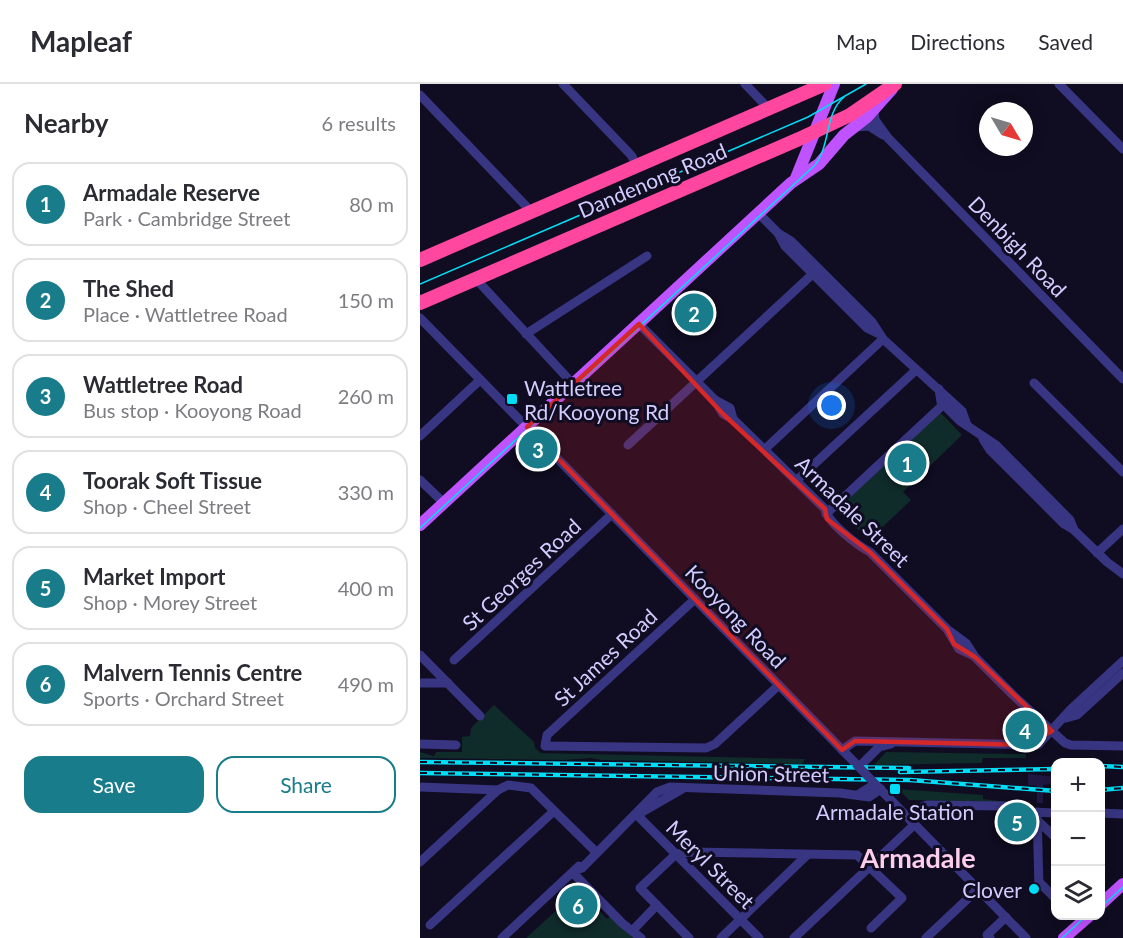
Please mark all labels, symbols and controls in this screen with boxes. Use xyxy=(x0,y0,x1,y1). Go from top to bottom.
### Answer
text: Mapleaf xyxy=(30,24,132,58)
text: Map xyxy=(836,29,877,54)
text: Directions xyxy=(910,29,1005,54)
text: Saved xyxy=(1038,29,1093,54)
north arrow xyxy=(979,102,1033,156)
text: Nearby xyxy=(24,107,109,139)
text: 6 results xyxy=(321,111,396,135)
street label: Dandenong Road xyxy=(574,137,730,223)
text: Armadale Reserve xyxy=(83,179,260,206)
street label: Denbigh Road xyxy=(964,191,1072,301)
text: 1 xyxy=(40,192,51,216)
text: 80 m xyxy=(349,192,394,216)
text: Park · Cambridge Street xyxy=(83,206,290,230)
text: The Shed xyxy=(83,275,174,302)
text: 2 xyxy=(40,288,51,312)
text: 150 m xyxy=(338,288,394,312)
pin: 2 xyxy=(674,290,714,336)
text: Place · Wattletree Road xyxy=(83,302,288,326)
text: Wattletree Road xyxy=(83,371,243,398)
place label: Wattletree Rd/Kooyong Rd xyxy=(524,375,669,424)
text: 3 xyxy=(40,384,51,408)
text: 260 m xyxy=(338,384,394,408)
your location xyxy=(817,391,846,420)
marker: Wattletree Rd/Kooyong Rd xyxy=(505,392,519,406)
text: Bus stop · Kooyong Road xyxy=(83,398,302,422)
pin: 3 xyxy=(518,426,558,472)
pin: 1 xyxy=(888,440,926,485)
street label: Armadale Street xyxy=(791,450,915,572)
text: Toorak Soft Tissue xyxy=(83,467,262,494)
text: 4 xyxy=(40,480,51,504)
text: 330 m xyxy=(338,480,394,504)
text: Shop · Cheel Street xyxy=(83,494,251,518)
street label: St Georges Road xyxy=(457,513,585,635)
street label: Kooyong Road xyxy=(681,559,791,673)
text: Market Import xyxy=(83,563,226,590)
text: 5 xyxy=(40,576,51,600)
text: 400 m xyxy=(338,576,394,600)
text: Shop · Morey Street xyxy=(83,590,257,614)
street label: St James Road xyxy=(548,603,662,711)
text: Malvern Tennis Centre xyxy=(83,659,302,686)
text: 6 xyxy=(40,672,51,696)
text: 490 m xyxy=(338,672,394,696)
text: Sports · Orchard Street xyxy=(83,686,284,710)
pin: 4 xyxy=(1006,708,1044,752)
button: Save xyxy=(24,756,204,813)
button: Share xyxy=(216,756,396,813)
map controls xyxy=(1051,758,1105,920)
button: + xyxy=(1051,758,1105,812)
street label: Union Street xyxy=(713,759,830,787)
marker: Armadale Station xyxy=(888,782,902,796)
place label: Armadale Station xyxy=(816,799,974,824)
pin: 5 xyxy=(998,800,1036,844)
button: − xyxy=(1051,812,1105,866)
street label: Meryl Street xyxy=(662,815,761,914)
district label: Armadale xyxy=(859,841,976,874)
button: layers xyxy=(1051,866,1105,920)
place label: Clover xyxy=(962,877,1022,902)
pin: 6 xyxy=(558,882,598,928)
marker: Clover xyxy=(1027,882,1041,896)

